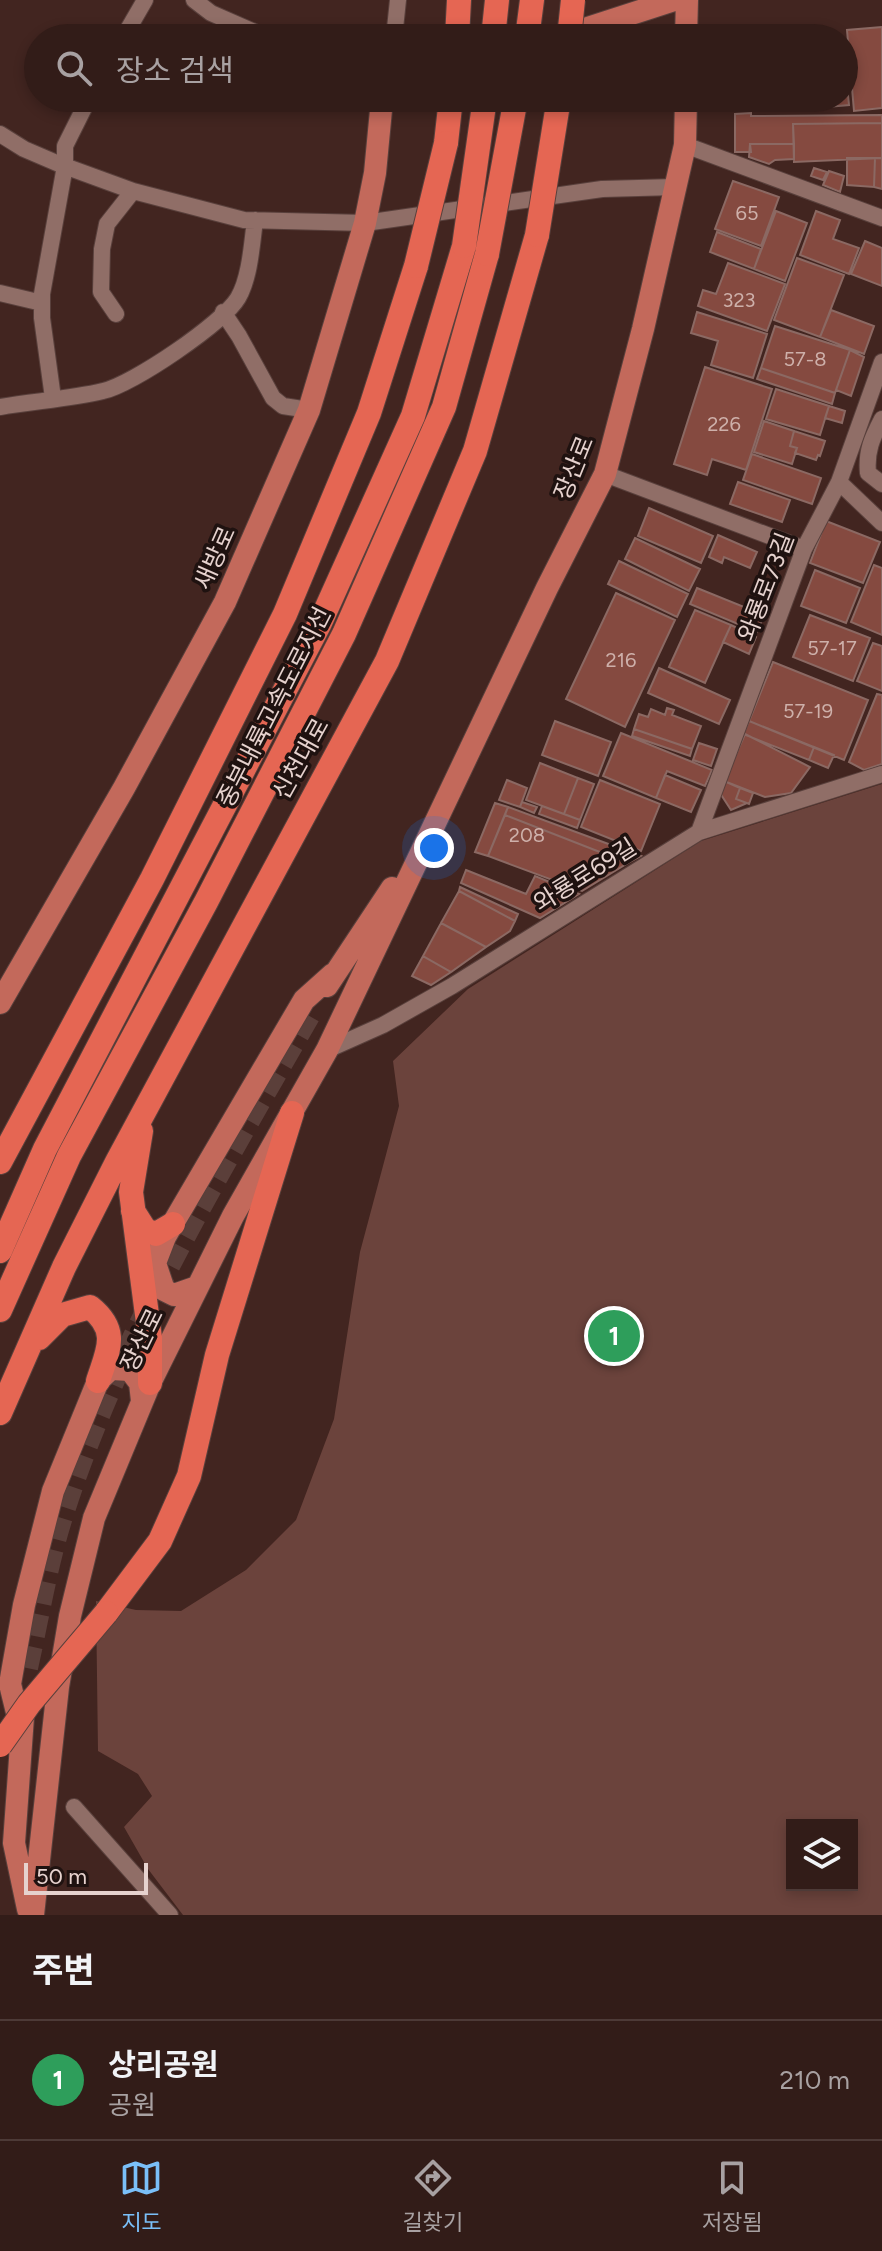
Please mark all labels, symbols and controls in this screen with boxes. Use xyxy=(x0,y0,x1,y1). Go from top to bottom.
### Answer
search box xyxy=(24,24,858,112)
icon: search xyxy=(52,46,96,90)
text: 장소 검색 xyxy=(116,52,234,89)
house number: 65 xyxy=(736,201,758,225)
house number: 323 xyxy=(723,288,755,312)
house number: 57-8 xyxy=(784,347,826,371)
house number: 226 xyxy=(707,412,741,436)
street label: 장산로 xyxy=(548,432,599,504)
street label: 새방로 xyxy=(188,522,241,594)
street label: 와룡로73길 xyxy=(732,528,800,645)
street label: 중부내륙고속도로지선 xyxy=(211,602,337,812)
house number: 57-17 xyxy=(807,636,857,660)
house number: 216 xyxy=(606,648,636,672)
house number: 57-19 xyxy=(783,699,833,723)
street label: 신천대로 xyxy=(266,713,335,804)
house number: 208 xyxy=(509,823,545,847)
your location xyxy=(414,828,454,868)
street label: 와룡로69길 xyxy=(528,832,641,917)
street label: 장산로 xyxy=(114,1304,169,1376)
pin: 1 xyxy=(588,1306,640,1366)
map controls xyxy=(786,1819,858,1891)
button: layers xyxy=(786,1819,858,1891)
scale bar xyxy=(24,1859,148,1895)
text: 50 m xyxy=(36,1863,87,1890)
text: 주변 xyxy=(32,1950,95,1991)
text: 상리공원 xyxy=(108,2046,218,2083)
text: 1 xyxy=(53,2064,63,2096)
text: 210 m xyxy=(780,2064,850,2096)
text: 공원 xyxy=(108,2089,156,2121)
tab: 지도 xyxy=(119,2156,163,2236)
tab: 길찾기 xyxy=(402,2156,463,2236)
tab: 저장됨 xyxy=(702,2156,763,2236)

